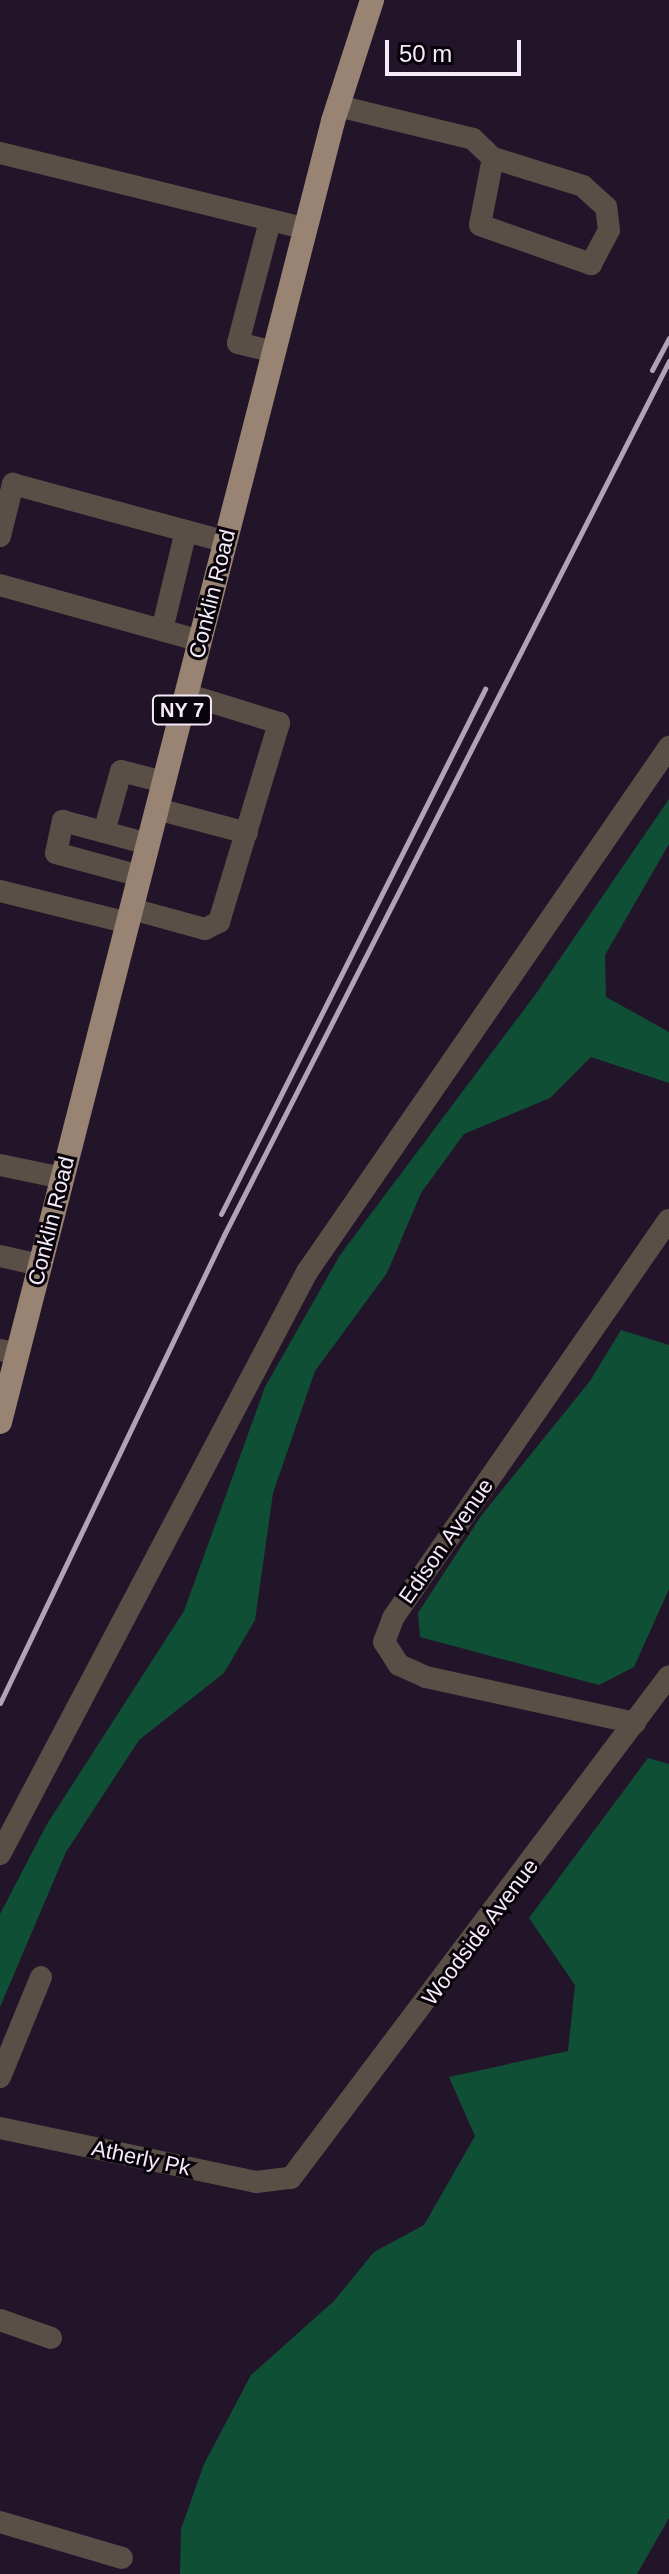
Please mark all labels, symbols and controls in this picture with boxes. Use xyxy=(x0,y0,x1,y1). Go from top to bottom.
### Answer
scale bar xyxy=(389,24,525,74)
text: 50 m xyxy=(399,40,452,67)
street label: Conklin Road xyxy=(183,527,241,661)
road number: NY 7 xyxy=(150,694,214,726)
street label: Conklin Road xyxy=(22,1154,80,1288)
street label: Edison Avenue xyxy=(393,1473,499,1609)
street label: Woodside Avenue xyxy=(416,1853,544,2011)
street label: Atherly Pk xyxy=(89,2135,193,2181)

